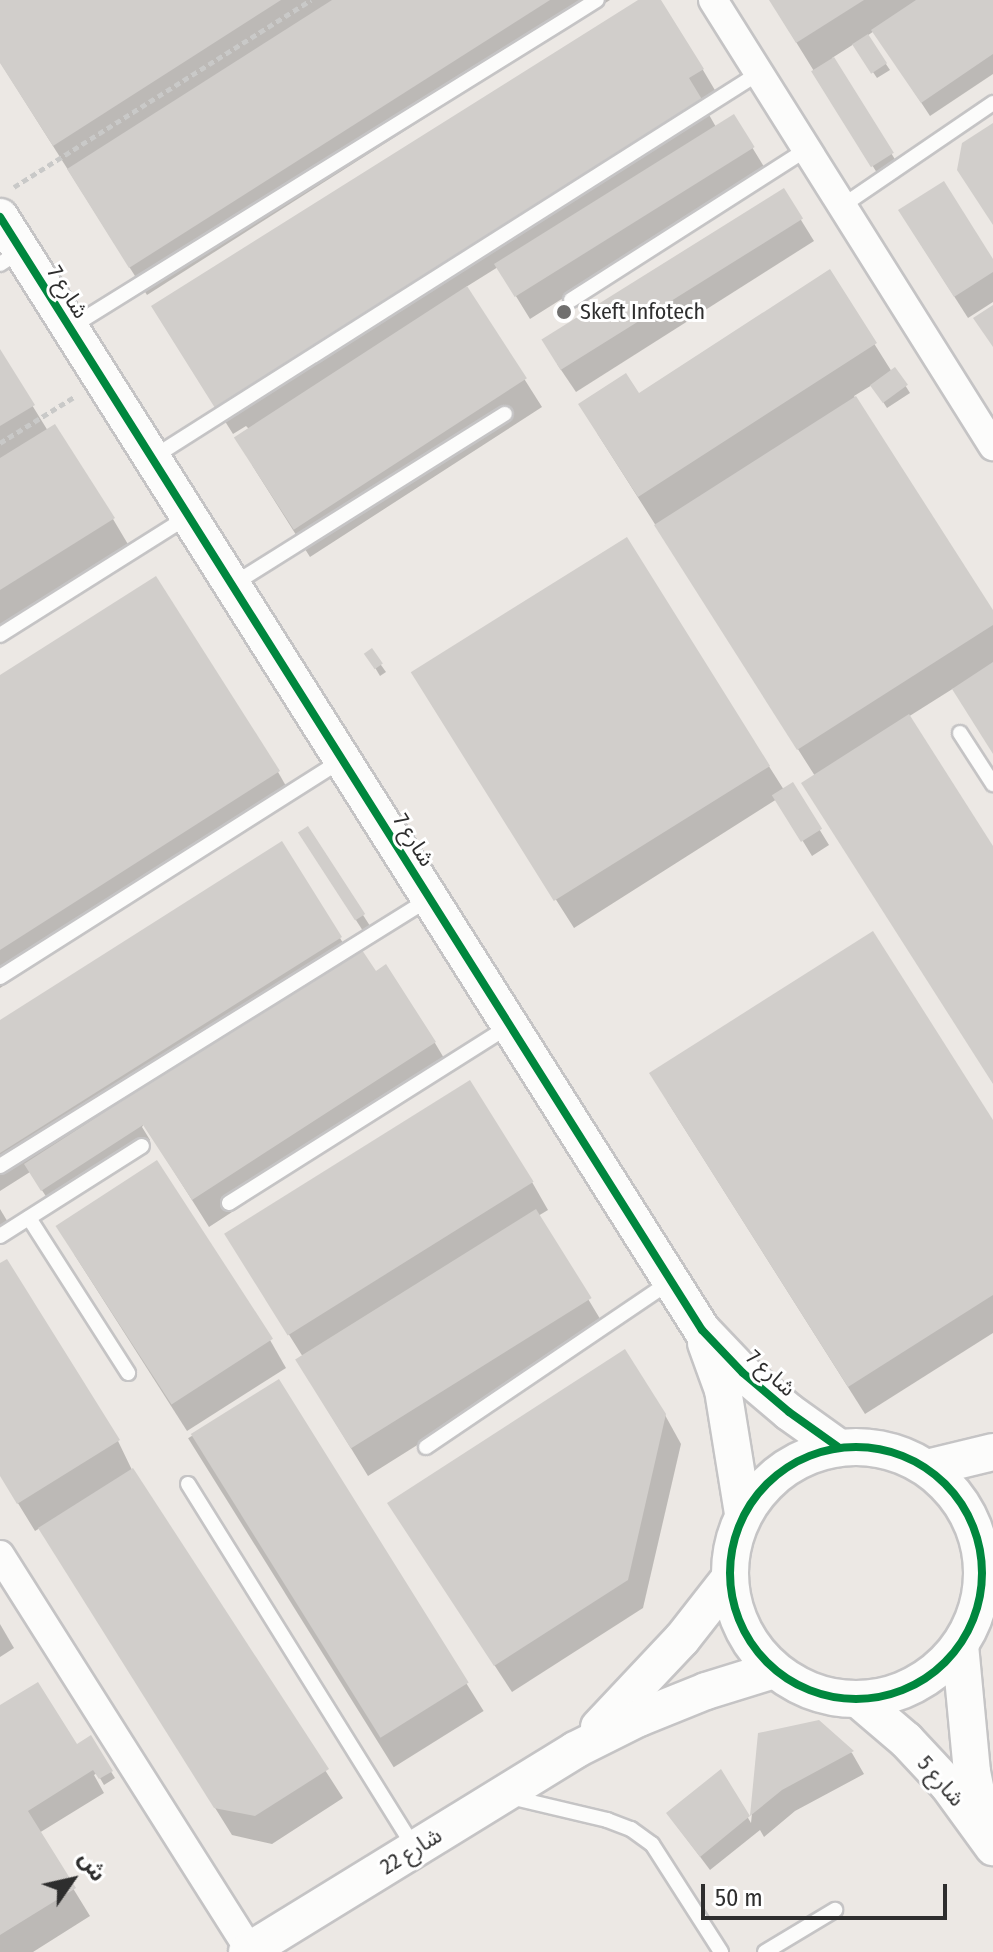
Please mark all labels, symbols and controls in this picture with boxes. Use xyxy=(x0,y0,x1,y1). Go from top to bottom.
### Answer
street label: شارع 7 xyxy=(42,261,94,323)
place label: Skeft Infotech xyxy=(580,299,705,325)
marker: Skeft Infotech xyxy=(555,303,573,321)
street label: شارع 7 xyxy=(388,809,440,871)
street label: شارع 7 xyxy=(741,1344,801,1402)
street label: شارع 5 xyxy=(912,1750,970,1812)
street label: شارع 22 xyxy=(375,1822,447,1880)
north arrow xyxy=(32,1840,112,1920)
text: ش xyxy=(73,1846,112,1886)
scale bar xyxy=(705,1868,951,1918)
text: 50 m xyxy=(715,1884,763,1912)

